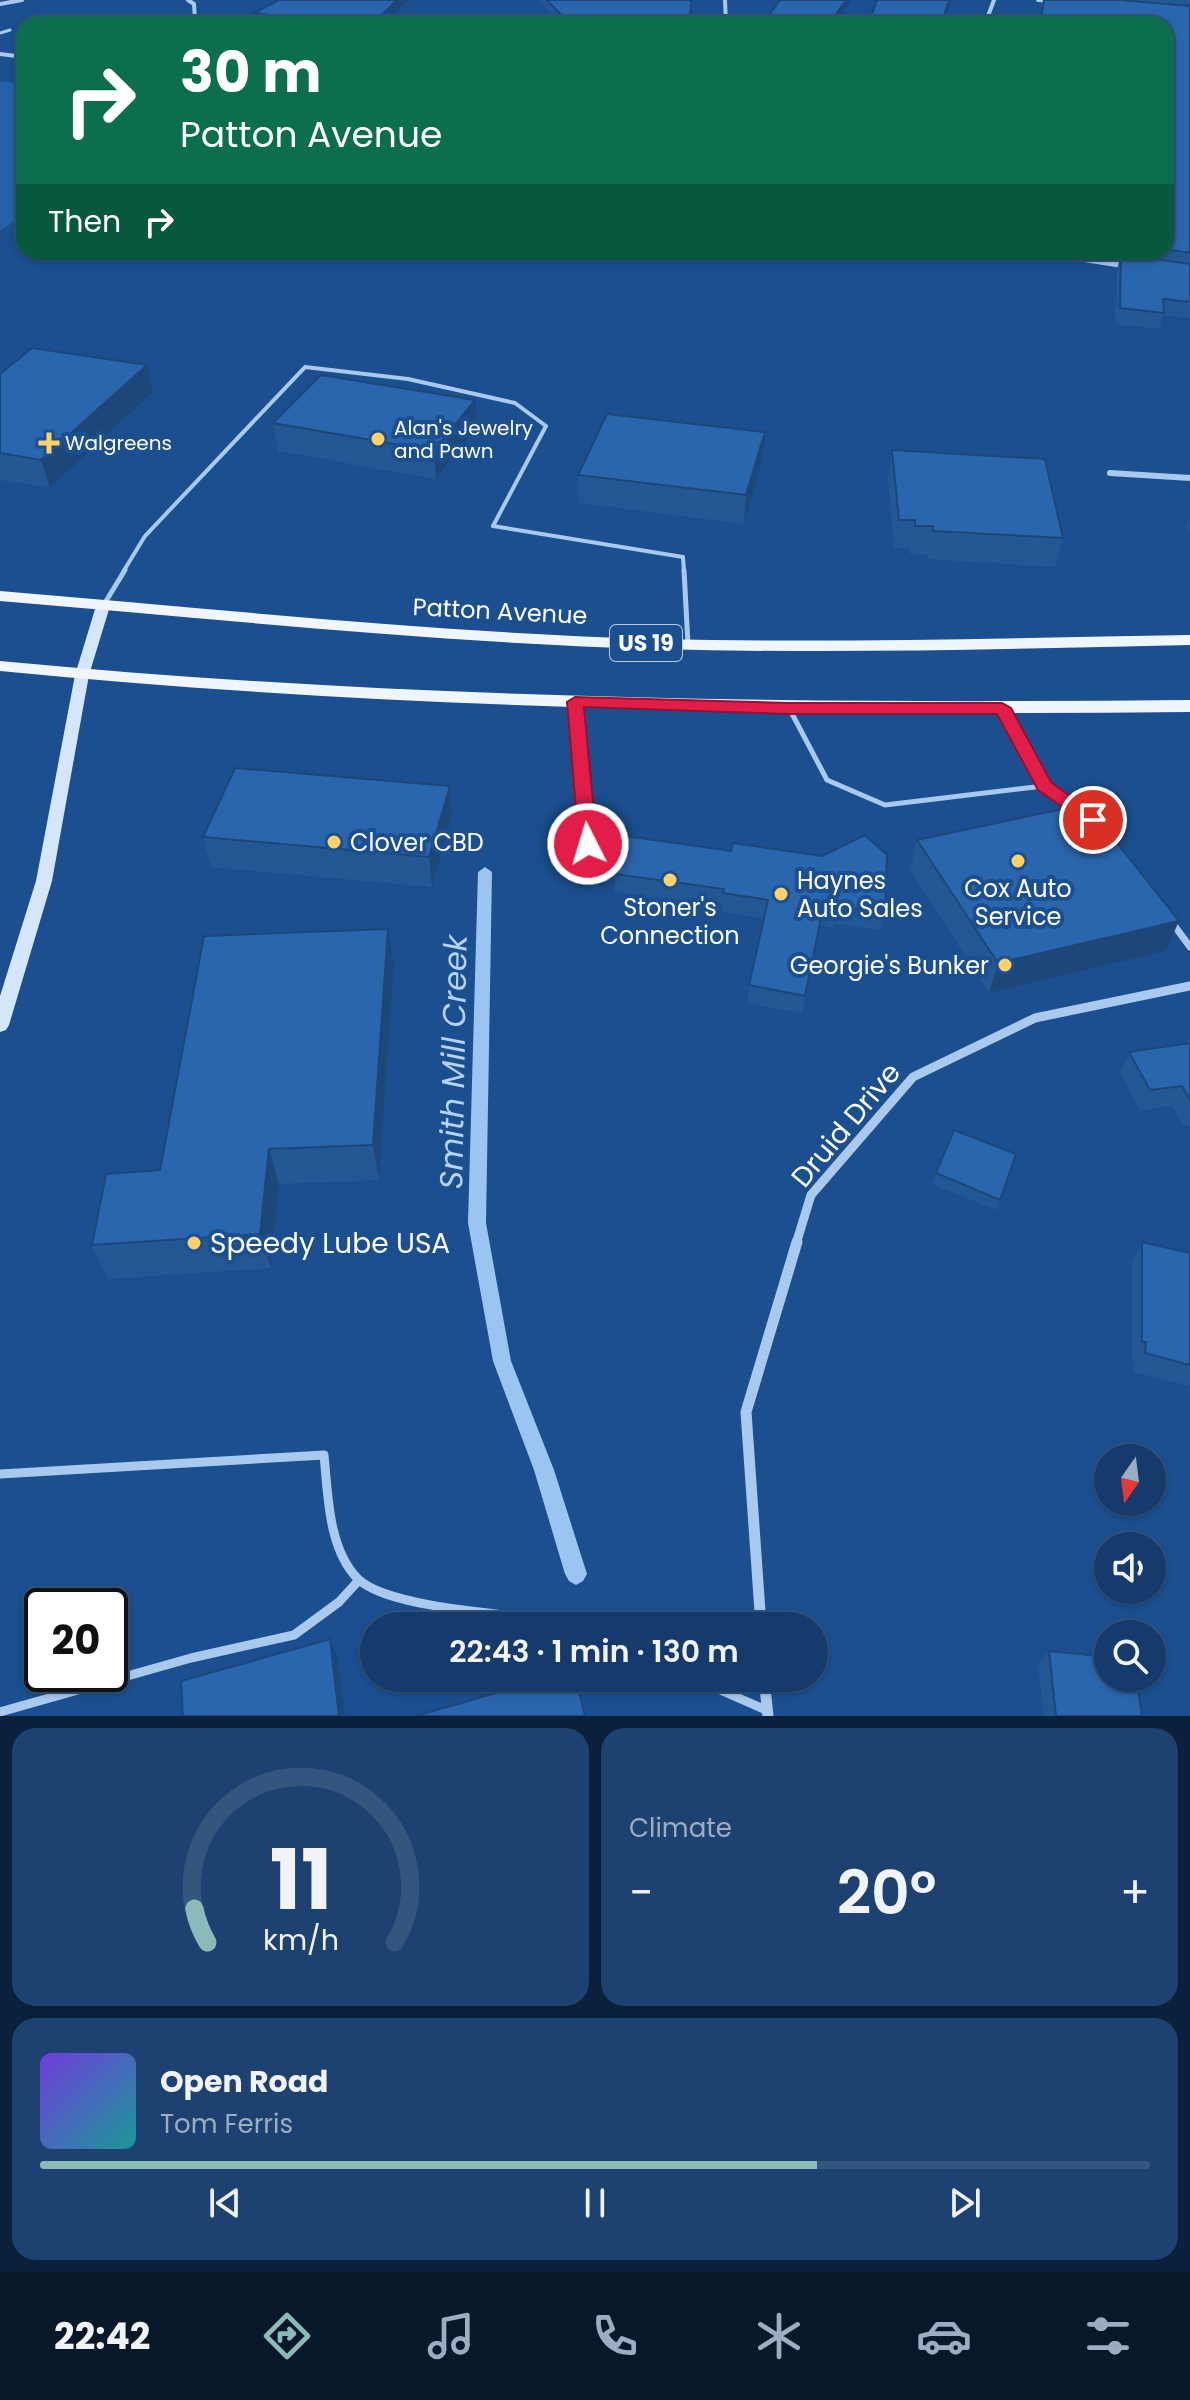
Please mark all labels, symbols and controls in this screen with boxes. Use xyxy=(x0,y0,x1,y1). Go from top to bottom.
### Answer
text: 30 m xyxy=(180,33,322,112)
icon: right xyxy=(48,48,152,152)
text: Patton Avenue xyxy=(180,109,442,160)
text: Then xyxy=(48,200,121,243)
icon: right xyxy=(137,200,181,244)
place label: Alan's Jewelry and Pawn xyxy=(394,414,533,465)
place label: Walgreens xyxy=(65,429,172,457)
marker: Alan's Jewelry and Pawn xyxy=(369,430,387,448)
marker: Walgreens xyxy=(40,434,58,452)
street label: Patton Avenue xyxy=(412,590,588,632)
road number: US 19 xyxy=(610,625,682,661)
pin xyxy=(1059,786,1127,854)
icon: arrive xyxy=(1071,798,1115,842)
position arrow xyxy=(546,802,630,886)
place label: Clover CBD xyxy=(350,826,484,859)
marker: Clover CBD xyxy=(325,833,343,851)
marker: Cox Auto Service xyxy=(1009,852,1027,870)
place label: Haynes Auto Sales xyxy=(797,864,923,925)
marker: Stoner's Connection xyxy=(661,871,679,889)
place label: Cox Auto Service xyxy=(964,872,1072,933)
marker: Haynes Auto Sales xyxy=(772,885,790,903)
place label: Stoner's Connection xyxy=(600,891,740,952)
water label: Smith Mill Creek xyxy=(428,933,478,1190)
place label: Georgie's Bunker xyxy=(790,949,989,982)
marker: Georgie's Bunker xyxy=(996,956,1014,974)
street label: Druid Drive xyxy=(782,1054,910,1196)
place label: Speedy Lube USA xyxy=(210,1224,450,1263)
marker: Speedy Lube USA xyxy=(185,1234,203,1252)
north arrow xyxy=(1094,1444,1166,1516)
map controls xyxy=(1094,1444,1166,1692)
button: sound xyxy=(1094,1532,1166,1604)
speed limit sign: 20 xyxy=(24,1588,128,1692)
button: search xyxy=(1094,1620,1166,1692)
text: 22:43 · 1 min · 130 m xyxy=(449,1630,739,1673)
text: Climate xyxy=(629,1810,732,1846)
text: 11 xyxy=(269,1822,332,1938)
text: 20° xyxy=(837,1851,937,1935)
text: − xyxy=(629,1862,653,1923)
text: + xyxy=(1120,1862,1150,1923)
text: km/h xyxy=(262,1920,339,1960)
text: Open Road xyxy=(160,2060,328,2103)
text: Tom Ferris xyxy=(160,2106,293,2142)
icon: previous xyxy=(203,2181,247,2225)
icon: pause xyxy=(573,2181,617,2225)
icon: next xyxy=(943,2181,987,2225)
icon: directions xyxy=(259,2308,315,2364)
icon: music xyxy=(423,2308,479,2364)
icon: phone xyxy=(587,2308,643,2364)
icon: climate xyxy=(751,2308,807,2364)
icon: car xyxy=(916,2308,972,2364)
icon: filters xyxy=(1080,2308,1136,2364)
text: 22:42 xyxy=(54,2311,150,2362)

